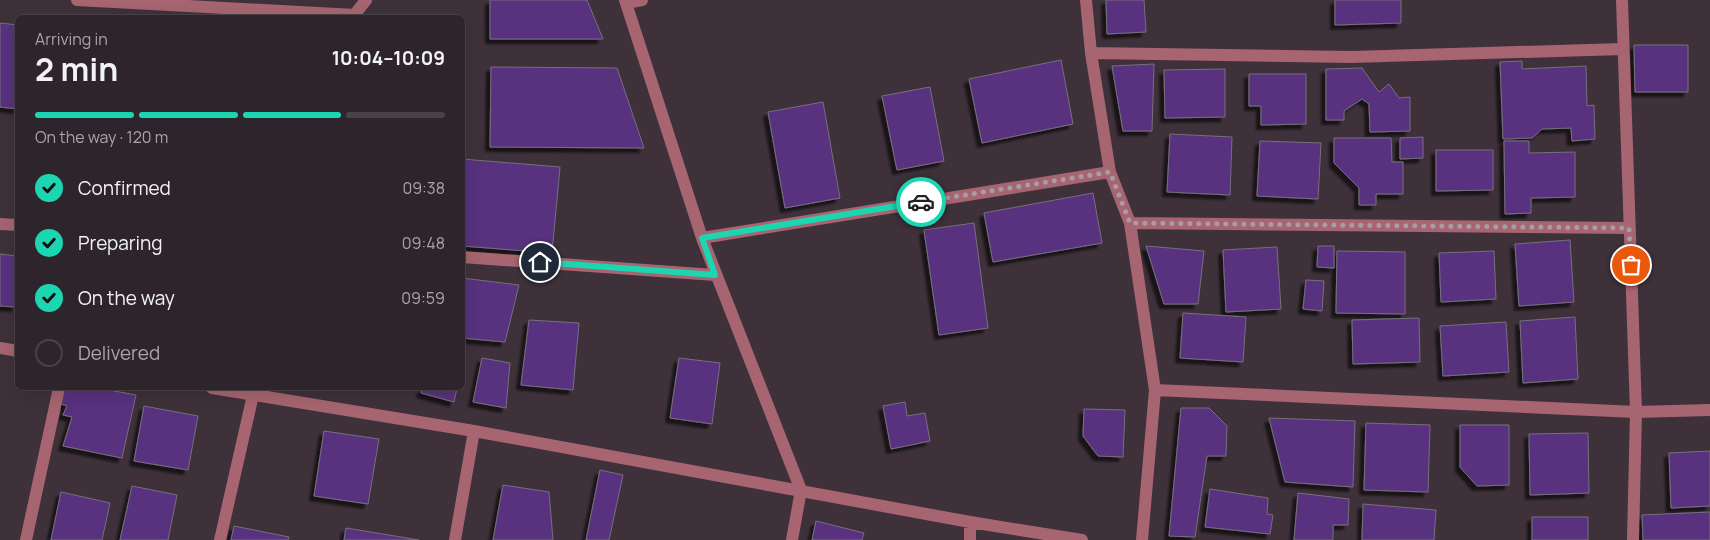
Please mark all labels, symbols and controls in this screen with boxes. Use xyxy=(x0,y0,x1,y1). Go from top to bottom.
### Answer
text: Arriving in xyxy=(35,28,108,50)
text: 10:04–10:09 xyxy=(332,45,445,71)
text: 2 min xyxy=(35,47,118,91)
text: On the way · 120 m xyxy=(35,126,168,148)
icon: check xyxy=(35,174,63,202)
text: Confirmed xyxy=(78,175,171,201)
text: 09:38 xyxy=(402,177,445,199)
courier xyxy=(896,177,946,227)
icon: car xyxy=(907,188,935,216)
icon: check xyxy=(35,229,63,257)
text: Preparing xyxy=(78,230,163,256)
text: 09:48 xyxy=(402,232,445,254)
pin xyxy=(519,241,561,283)
pin xyxy=(1610,244,1652,286)
icon: home xyxy=(526,248,554,276)
icon: bag xyxy=(1617,251,1645,279)
icon: check xyxy=(35,284,63,312)
text: On the way xyxy=(78,285,175,311)
text: 09:59 xyxy=(401,287,445,309)
text: Delivered xyxy=(78,340,160,366)

